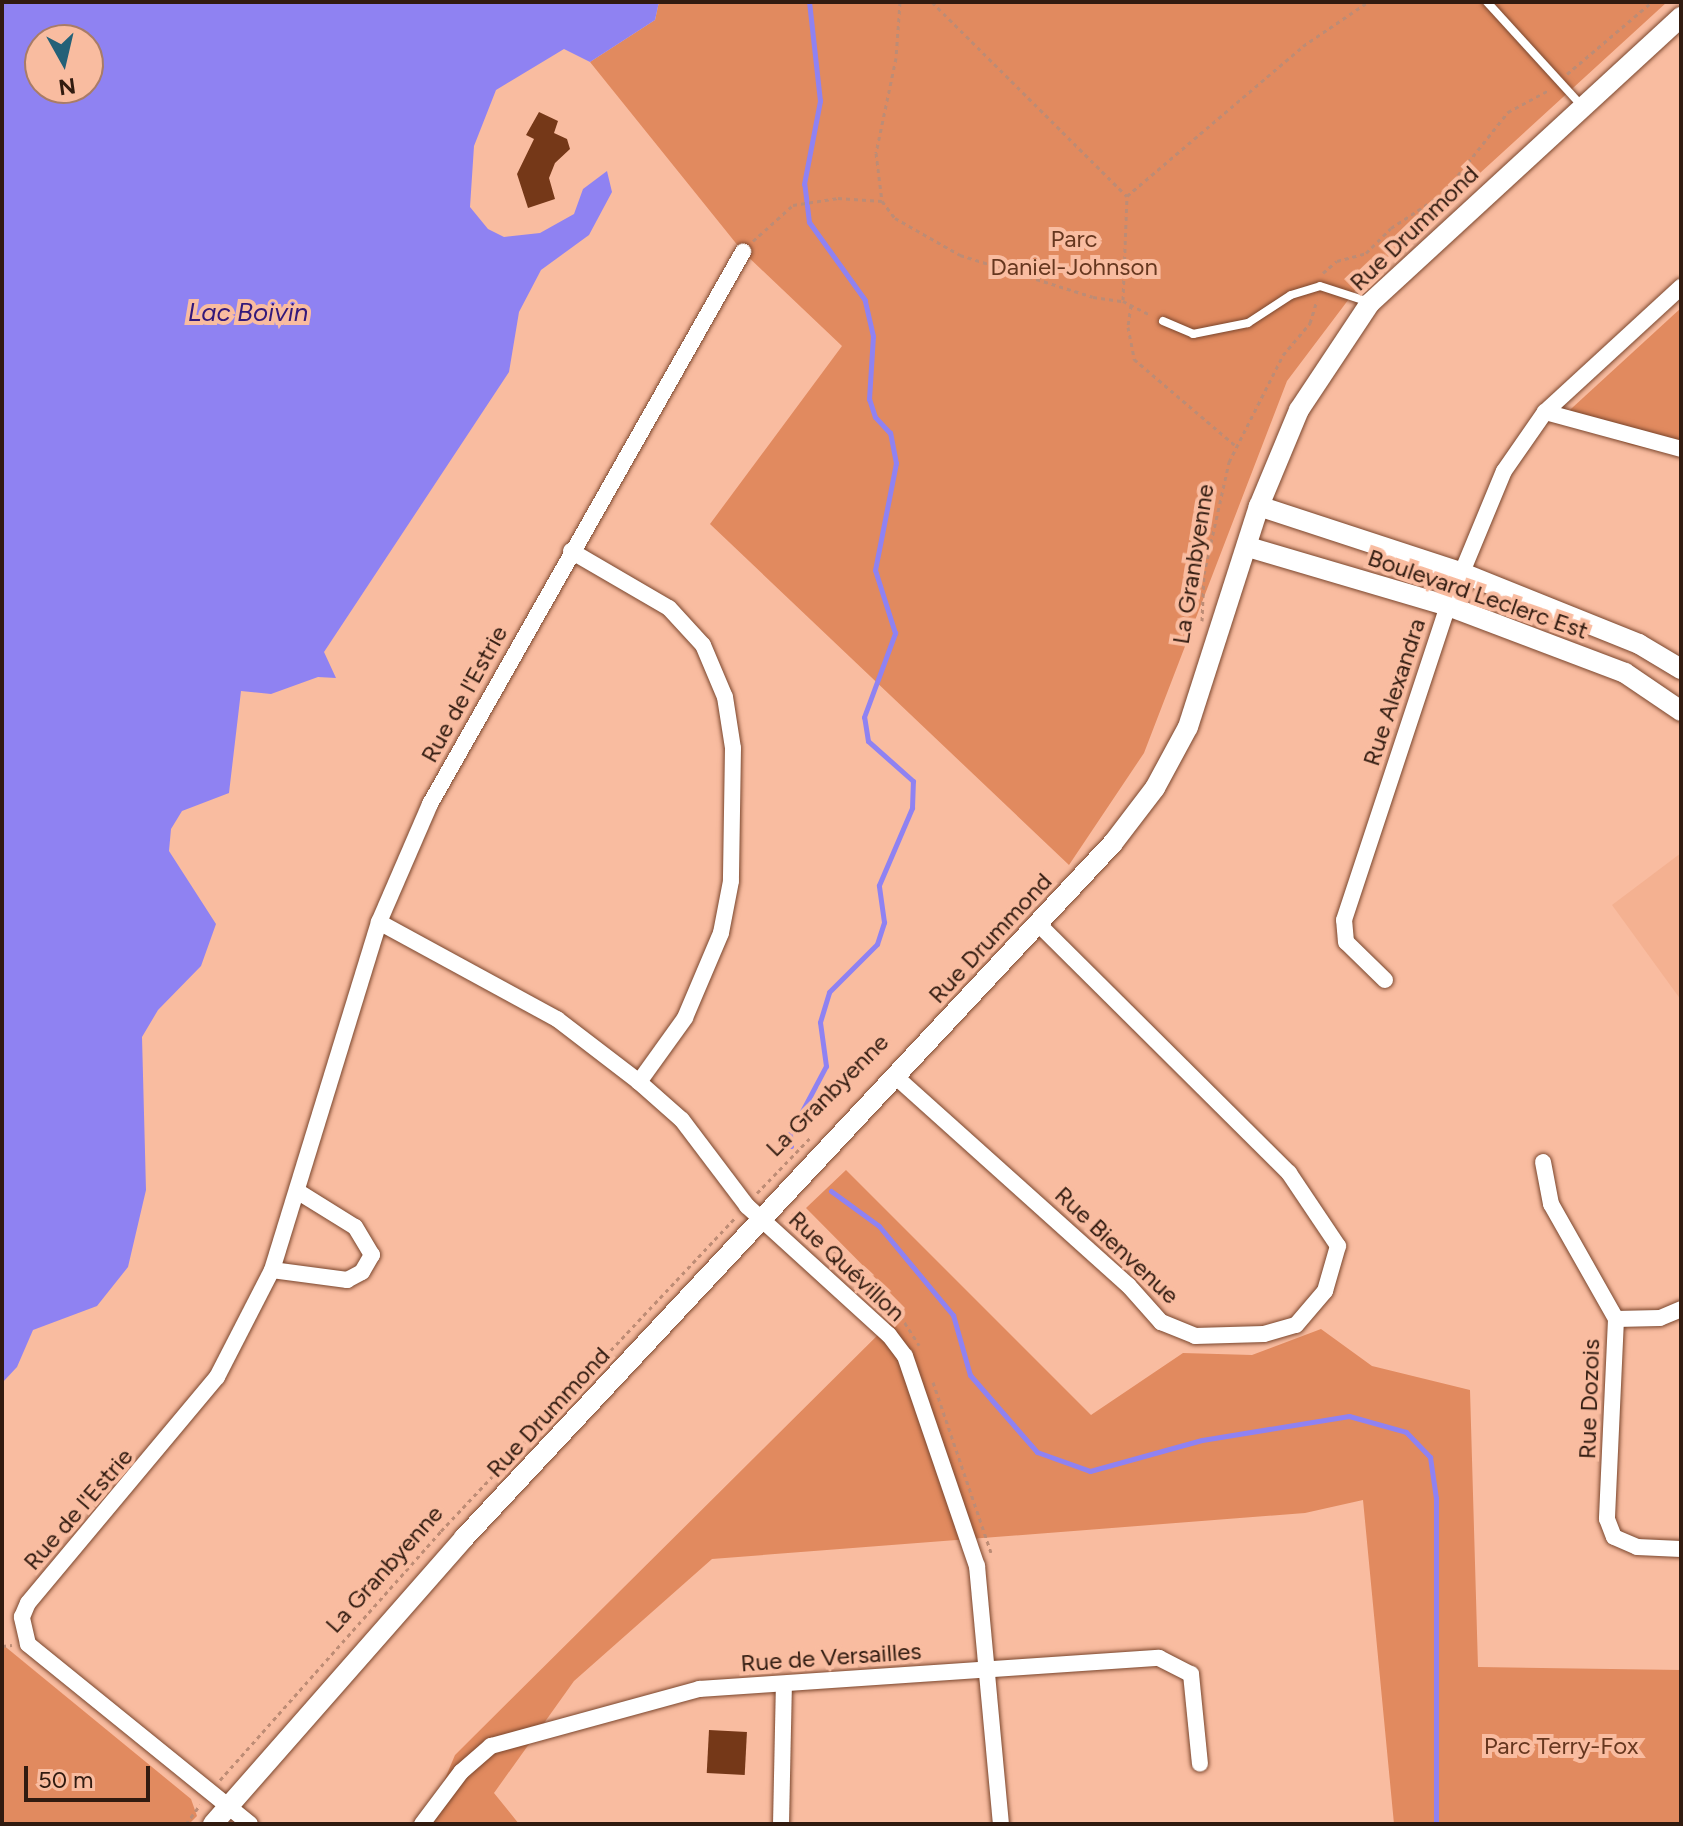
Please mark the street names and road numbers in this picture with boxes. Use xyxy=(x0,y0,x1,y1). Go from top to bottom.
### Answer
street label: Rue Drummond xyxy=(1344,159,1484,297)
street label: La Granbyenne xyxy=(1166,482,1220,646)
street label: Boulevard Leclerc Est xyxy=(1364,543,1592,645)
street label: Rue Alexandra xyxy=(1357,615,1431,769)
street label: Rue de l'Estrie xyxy=(415,621,513,767)
street label: Rue Drummond xyxy=(922,867,1058,1009)
street label: La Granbyenne xyxy=(760,1028,894,1162)
street label: Rue Bienvenue xyxy=(1049,1180,1185,1310)
street label: Rue Quévillon xyxy=(783,1205,911,1327)
street label: Rue Dozois xyxy=(1573,1338,1605,1460)
street label: Rue Drummond xyxy=(480,1341,616,1483)
street label: Rue de l'Estrie xyxy=(17,1442,139,1576)
street label: La Granbyenne xyxy=(319,1499,449,1639)
street label: Rue de Versailles xyxy=(740,1636,922,1678)

